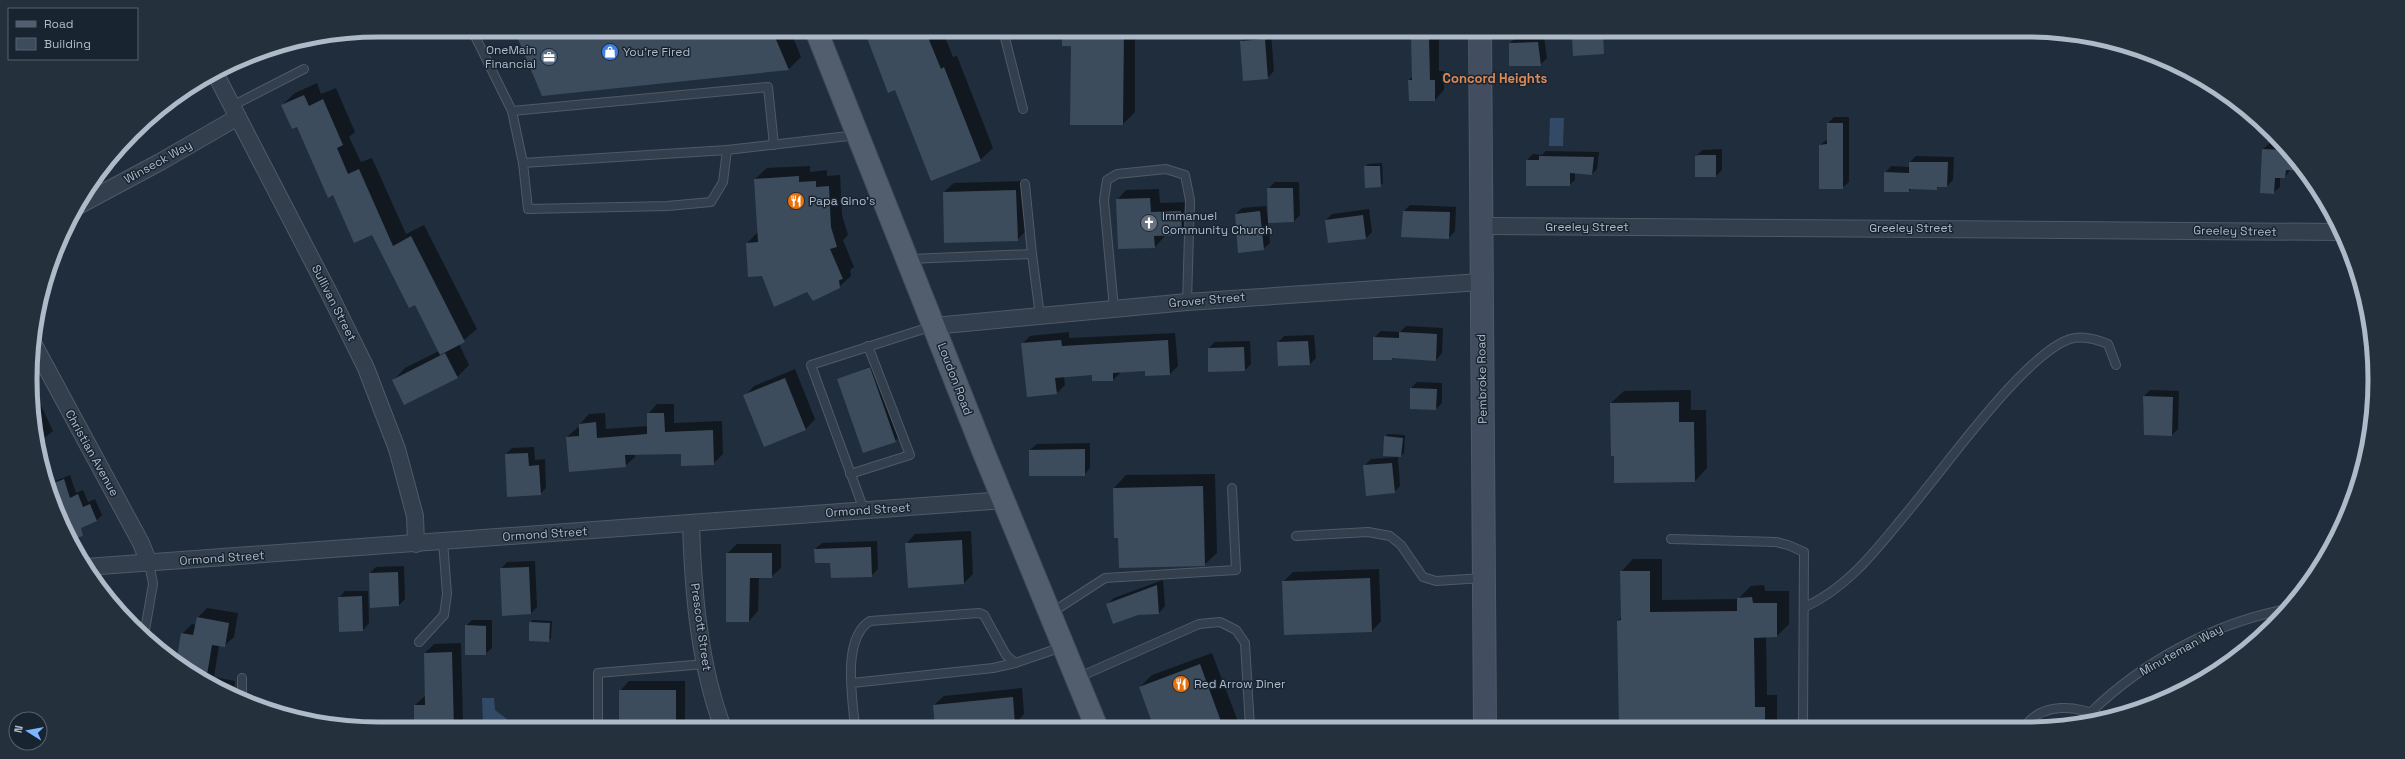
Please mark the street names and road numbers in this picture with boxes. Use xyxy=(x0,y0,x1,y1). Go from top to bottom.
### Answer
street label: Winseck Way xyxy=(121,137,195,187)
street label: Greeley Street xyxy=(1545,219,1629,235)
street label: Greeley Street xyxy=(1869,220,1953,236)
street label: Greeley Street xyxy=(2193,222,2277,240)
street label: Sullivan Street xyxy=(308,262,360,344)
street label: Grover Street xyxy=(1168,289,1246,311)
street label: Pembroke Road xyxy=(1473,334,1491,424)
street label: Loudon Road xyxy=(934,341,976,417)
street label: Christian Avenue xyxy=(62,407,122,499)
street label: Ormond Street xyxy=(825,499,911,521)
street label: Ormond Street xyxy=(502,523,588,545)
street label: Ormond Street xyxy=(179,547,265,569)
street label: Prescott Street xyxy=(687,582,715,672)
street label: Minuteman Way xyxy=(2137,621,2225,679)

